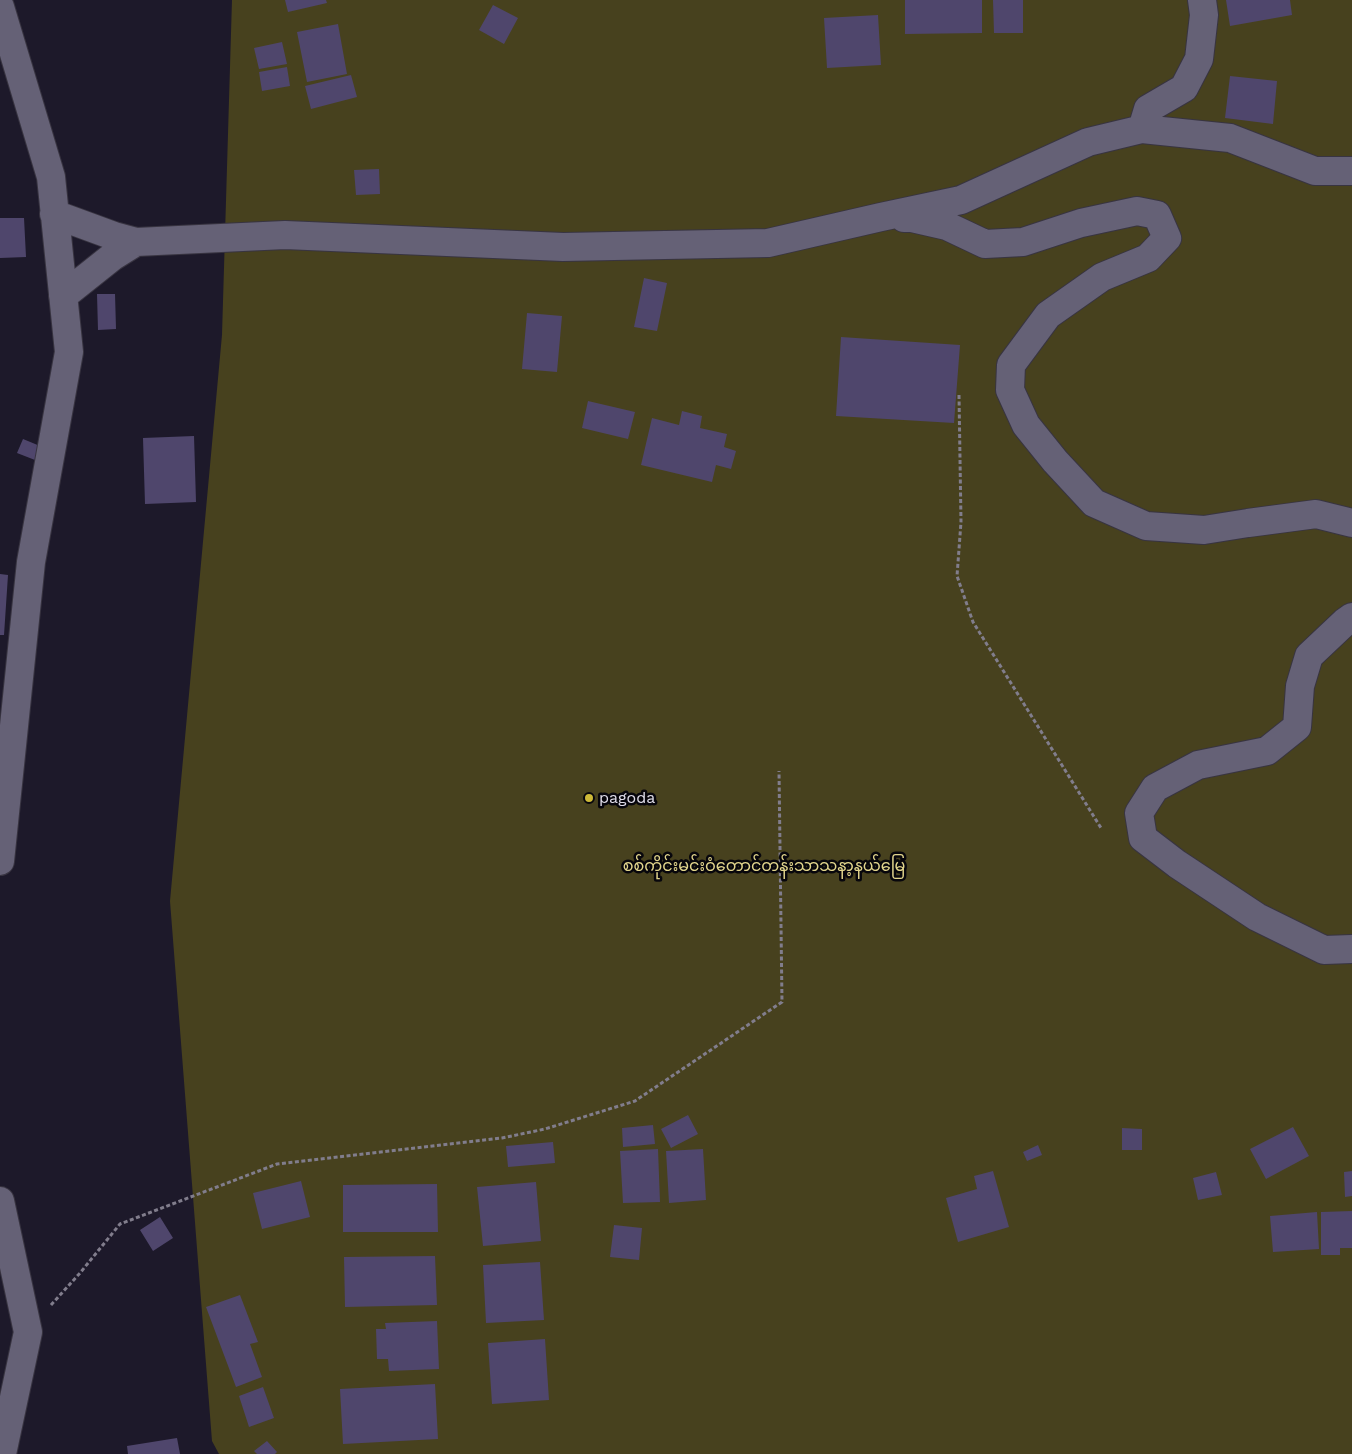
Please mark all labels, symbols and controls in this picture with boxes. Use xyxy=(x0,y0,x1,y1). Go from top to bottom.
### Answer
place label: pagoda xyxy=(599,788,655,808)
marker: pagoda xyxy=(583,792,595,804)
park label: စစ်ကိုင်းမင်းဝံတောင်တန်းသာသနာ့နယ်မြေ xyxy=(623,856,905,876)

